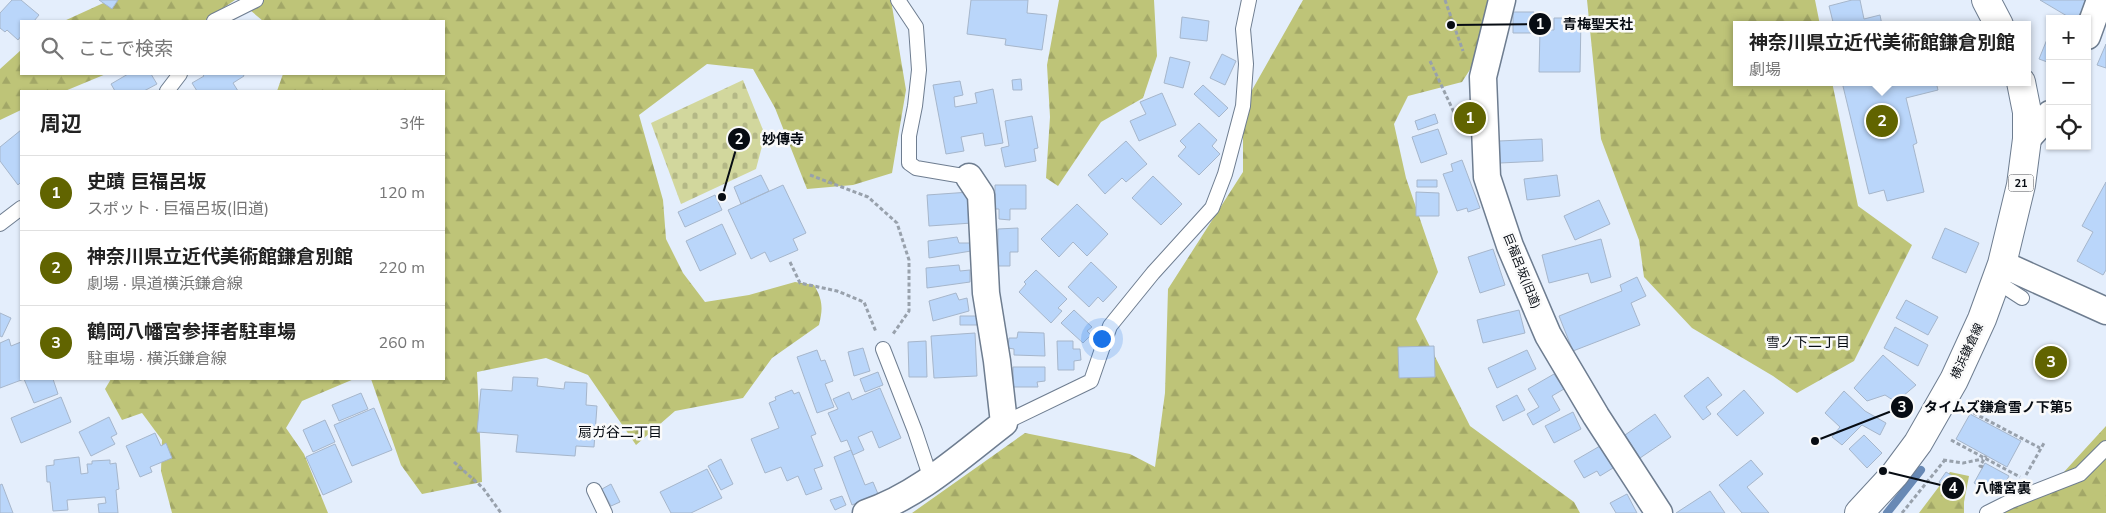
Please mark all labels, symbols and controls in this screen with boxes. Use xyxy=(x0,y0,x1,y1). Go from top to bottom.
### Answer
callout: 青梅聖天社 xyxy=(1528,9,1643,38)
text: 1 xyxy=(1535,14,1545,34)
text: 青梅聖天社 xyxy=(1563,15,1633,34)
map controls xyxy=(2046,15,2091,150)
button: + xyxy=(2046,15,2091,60)
search box xyxy=(20,20,445,75)
popup xyxy=(1733,21,2031,86)
text: 神奈川県立近代美術館鎌倉別館 xyxy=(1749,30,2015,56)
icon: search xyxy=(38,34,66,62)
text: ここで検索 xyxy=(78,36,173,62)
text: 劇場 xyxy=(1749,59,1781,81)
button: − xyxy=(2046,60,2091,105)
pin: 1 xyxy=(1454,99,1486,137)
pin: 2 xyxy=(1866,102,1898,140)
button: locate xyxy=(2046,105,2091,150)
text: 周辺 xyxy=(40,110,82,138)
text: 3件 xyxy=(399,113,425,135)
callout: 妙傳寺 xyxy=(727,125,814,154)
text: 2 xyxy=(734,129,744,149)
text: 妙傳寺 xyxy=(762,130,804,149)
text: 史蹟 巨福呂坂 xyxy=(87,169,206,195)
road number: 21 xyxy=(2008,174,2034,192)
text: 1 xyxy=(51,182,61,204)
text: 120 m xyxy=(378,182,425,204)
text: スポット · 巨福呂坂(旧道) xyxy=(87,198,269,220)
street label: 巨福呂坂(旧道) xyxy=(1500,231,1544,311)
text: 神奈川県立近代美術館鎌倉別館 xyxy=(87,244,353,270)
text: 2 xyxy=(51,257,61,279)
text: 220 m xyxy=(378,257,425,279)
text: 劇場 · 県道横浜鎌倉線 xyxy=(87,273,243,295)
text: 鶴岡八幡宮参拝者駐車場 xyxy=(87,319,296,345)
street label: 横浜鎌倉線 xyxy=(1947,320,1987,382)
your location xyxy=(1089,326,1115,352)
text: 3 xyxy=(51,332,61,354)
text: 260 m xyxy=(378,332,425,354)
district label: 雪ノ下二丁目 xyxy=(1766,333,1850,352)
pin: 3 xyxy=(2035,343,2067,381)
text: 駐車場 · 横浜鎌倉線 xyxy=(87,348,227,370)
callout: タイムズ鎌倉雪ノ下第5 xyxy=(1889,392,2082,421)
text: 3 xyxy=(1897,397,1907,417)
text: タイムズ鎌倉雪ノ下第5 xyxy=(1924,398,2072,417)
district label: 扇ガ谷二丁目 xyxy=(578,423,662,442)
callout: 八幡宮裏 xyxy=(1940,473,2041,502)
text: 4 xyxy=(1948,478,1958,498)
text: 八幡宮裏 xyxy=(1975,479,2031,498)

